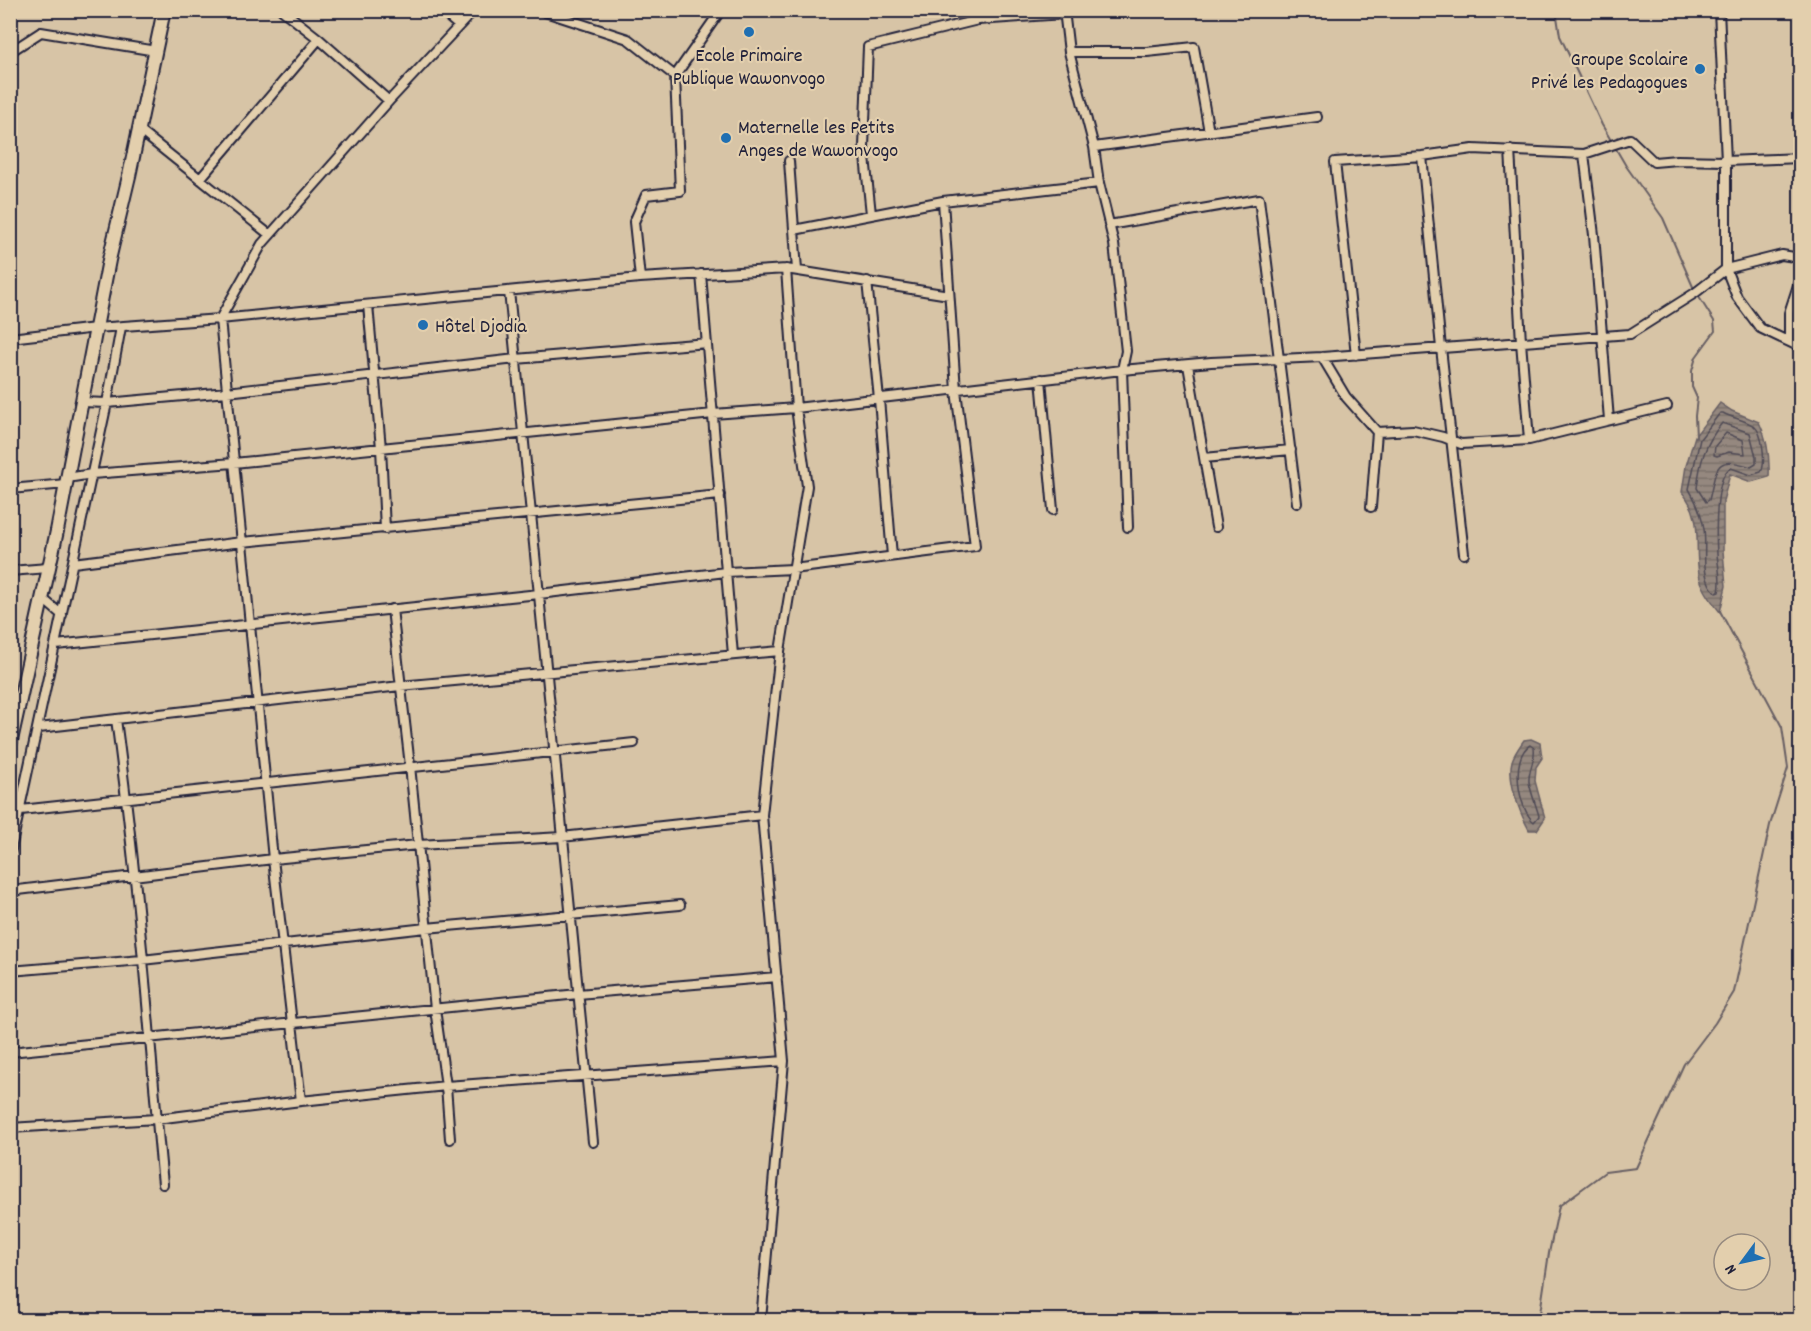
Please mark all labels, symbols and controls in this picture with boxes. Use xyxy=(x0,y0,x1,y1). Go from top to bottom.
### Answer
marker: Ecole Primaire Publique Wawonvogo xyxy=(742,25,756,39)
place label: Ecole Primaire Publique Wawonvogo xyxy=(673,43,825,94)
place label: Groupe Scolaire Privé les Pedagogues xyxy=(1531,47,1688,98)
marker: Groupe Scolaire Privé les Pedagogues xyxy=(1693,62,1707,76)
place label: Maternelle les Petits Anges de Wawonvogo xyxy=(738,115,898,166)
marker: Maternelle les Petits Anges de Wawonvogo xyxy=(719,131,733,145)
place label: Hôtel Djodia xyxy=(435,314,527,342)
marker: Hôtel Djodia xyxy=(416,318,430,332)
north arrow xyxy=(1712,1232,1772,1292)
text: N xyxy=(1720,1259,1743,1278)

